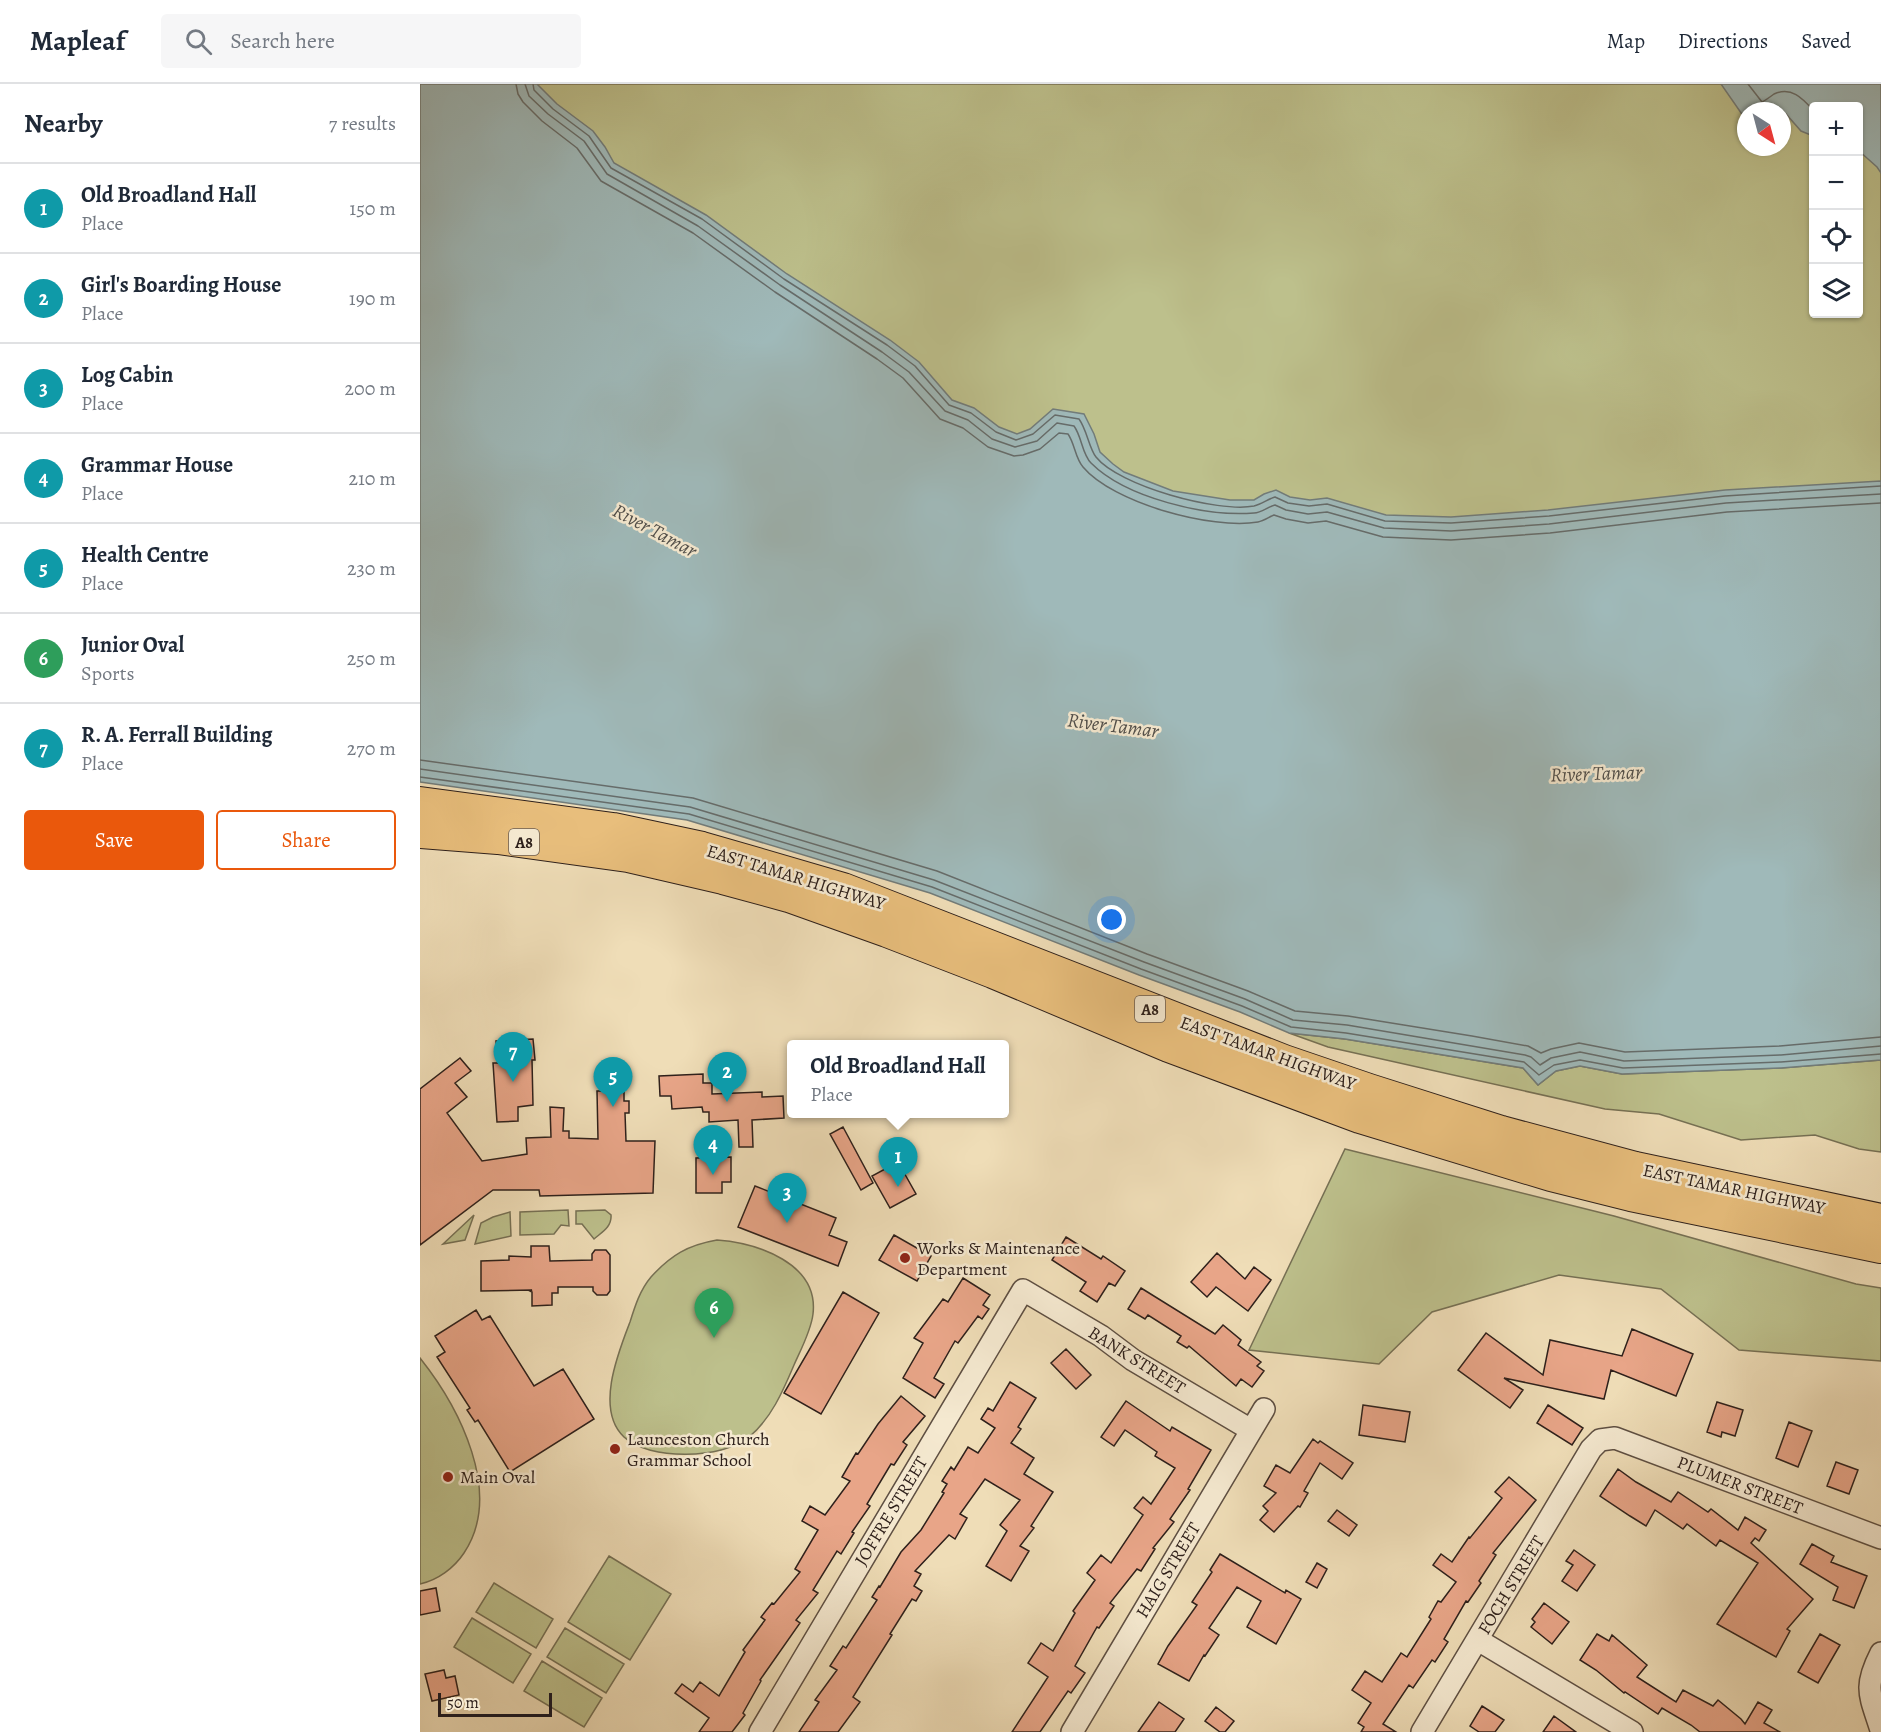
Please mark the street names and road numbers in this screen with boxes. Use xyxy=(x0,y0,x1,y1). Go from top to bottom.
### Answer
road number: A8 xyxy=(509,829,539,855)
street label: EAST TAMAR HIGHWAY xyxy=(704,838,889,916)
road number: A8 xyxy=(1135,996,1165,1022)
street label: EAST TAMAR HIGHWAY xyxy=(1177,1010,1360,1096)
street label: EAST TAMAR HIGHWAY xyxy=(1641,1158,1828,1220)
street label: BANK STREET xyxy=(1084,1321,1190,1400)
street label: PLUMER STREET xyxy=(1674,1450,1807,1520)
street label: JOFFRE STREET xyxy=(849,1452,933,1570)
street label: HAIG STREET xyxy=(1130,1518,1206,1622)
street label: FOCH STREET xyxy=(1472,1531,1550,1639)

